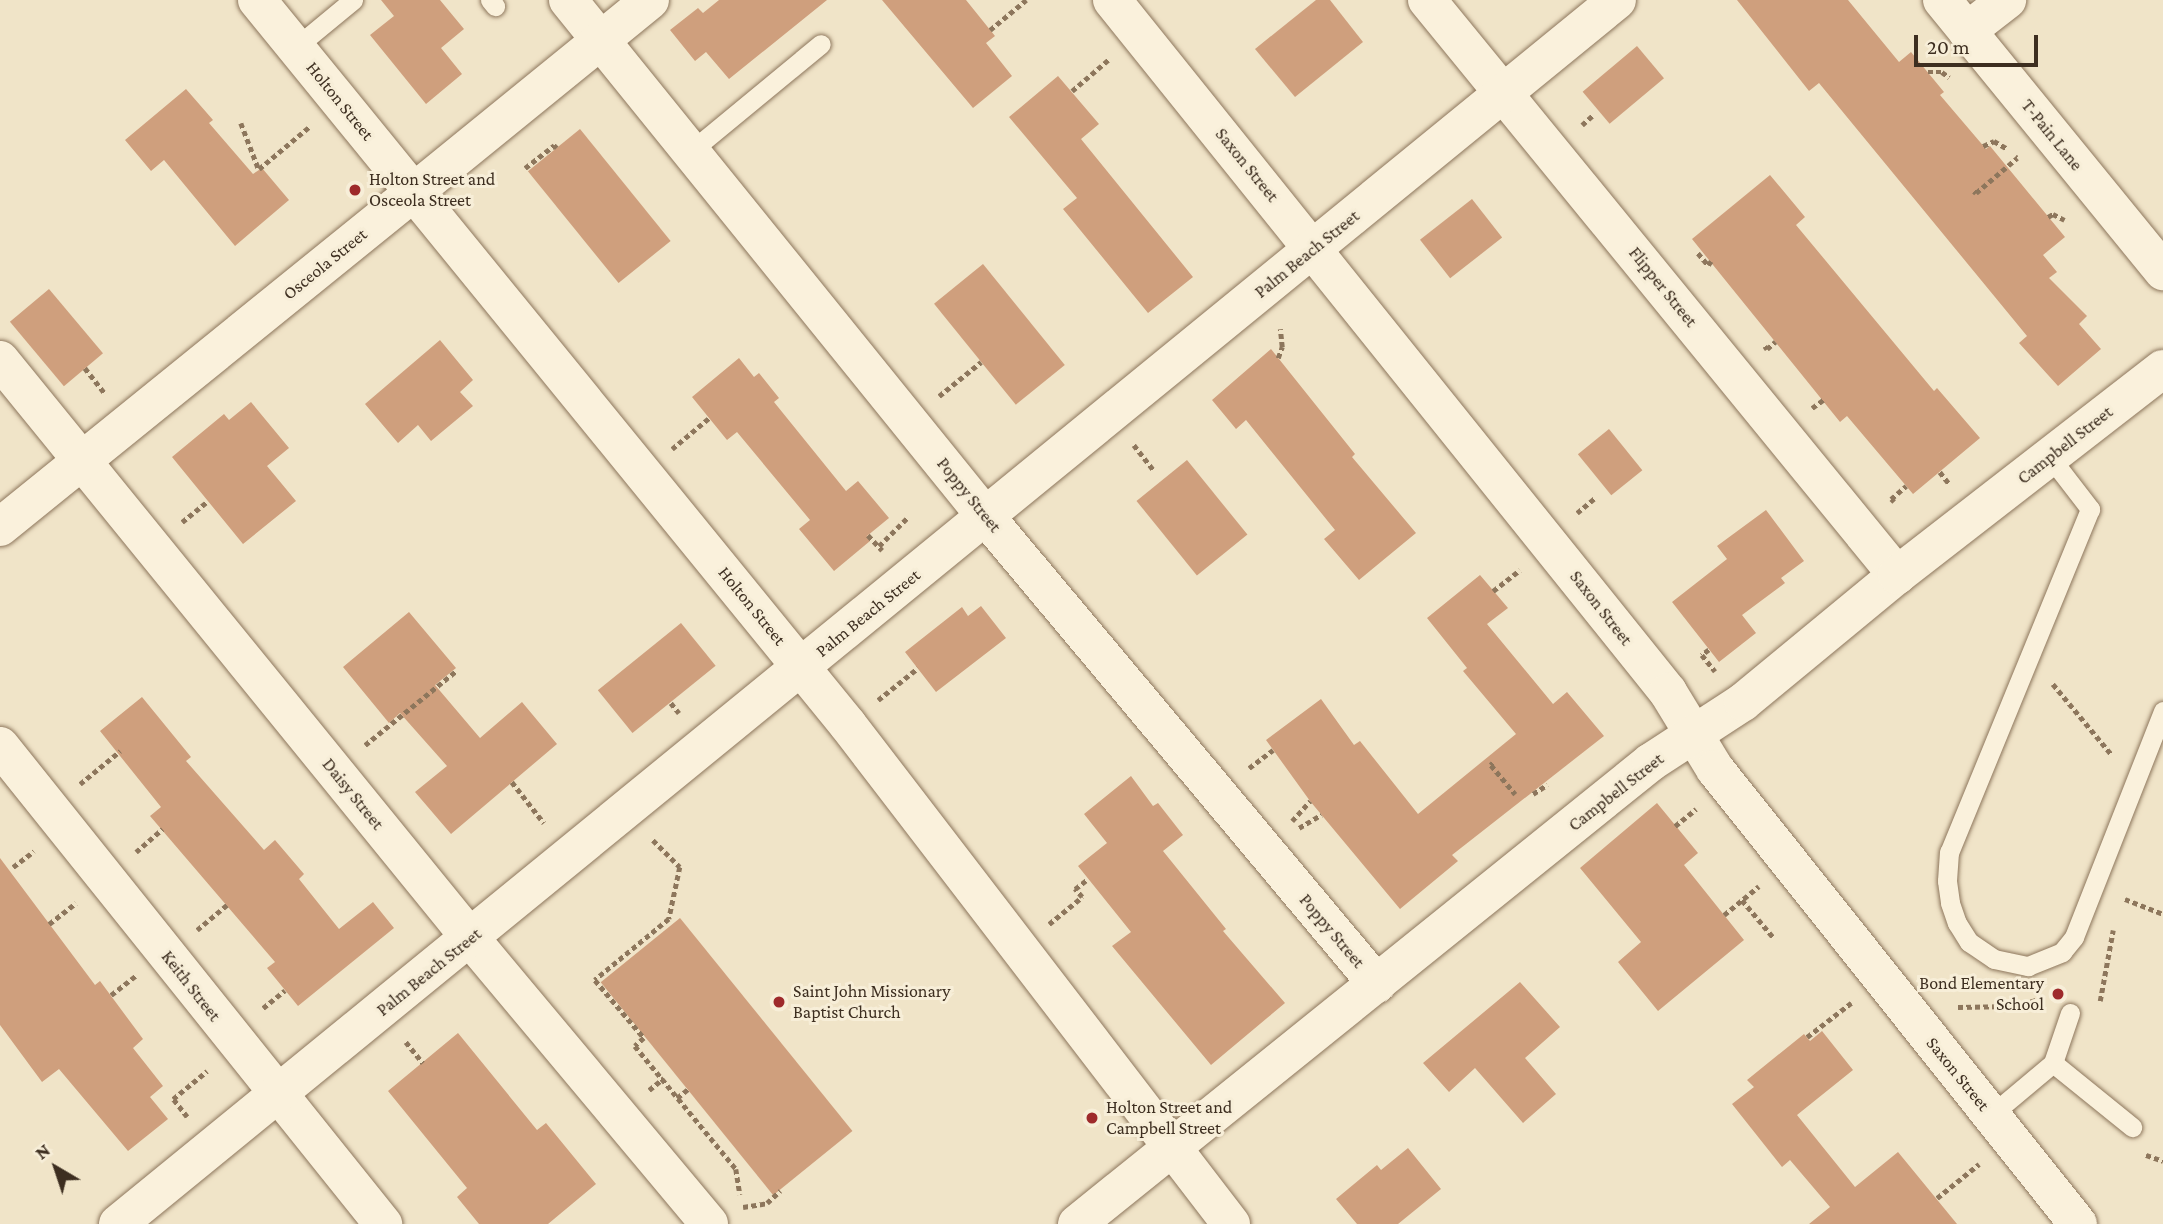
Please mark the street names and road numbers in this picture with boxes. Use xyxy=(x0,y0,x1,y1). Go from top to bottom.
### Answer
street label: Holton Street xyxy=(302,57,378,145)
street label: T-Pain Lane xyxy=(2017,95,2087,175)
street label: Saxon Street xyxy=(1211,124,1283,206)
street label: Palm Beach Street xyxy=(1250,205,1364,303)
street label: Osceola Street xyxy=(279,224,371,304)
street label: Flipper Street xyxy=(1624,242,1702,332)
street label: Campbell Street xyxy=(2013,401,2117,489)
street label: Poppy Street xyxy=(932,453,1006,537)
street label: Holton Street xyxy=(714,562,790,650)
street label: Palm Beach Street xyxy=(811,564,925,662)
street label: Saxon Street xyxy=(1565,566,1637,650)
street label: Campbell Street xyxy=(1564,748,1668,836)
street label: Daisy Street xyxy=(318,754,388,834)
street label: Poppy Street xyxy=(1295,889,1369,973)
street label: Palm Beach Street xyxy=(372,923,486,1021)
street label: Keith Street xyxy=(157,946,225,1026)
street label: Saxon Street xyxy=(1922,1033,1994,1115)

